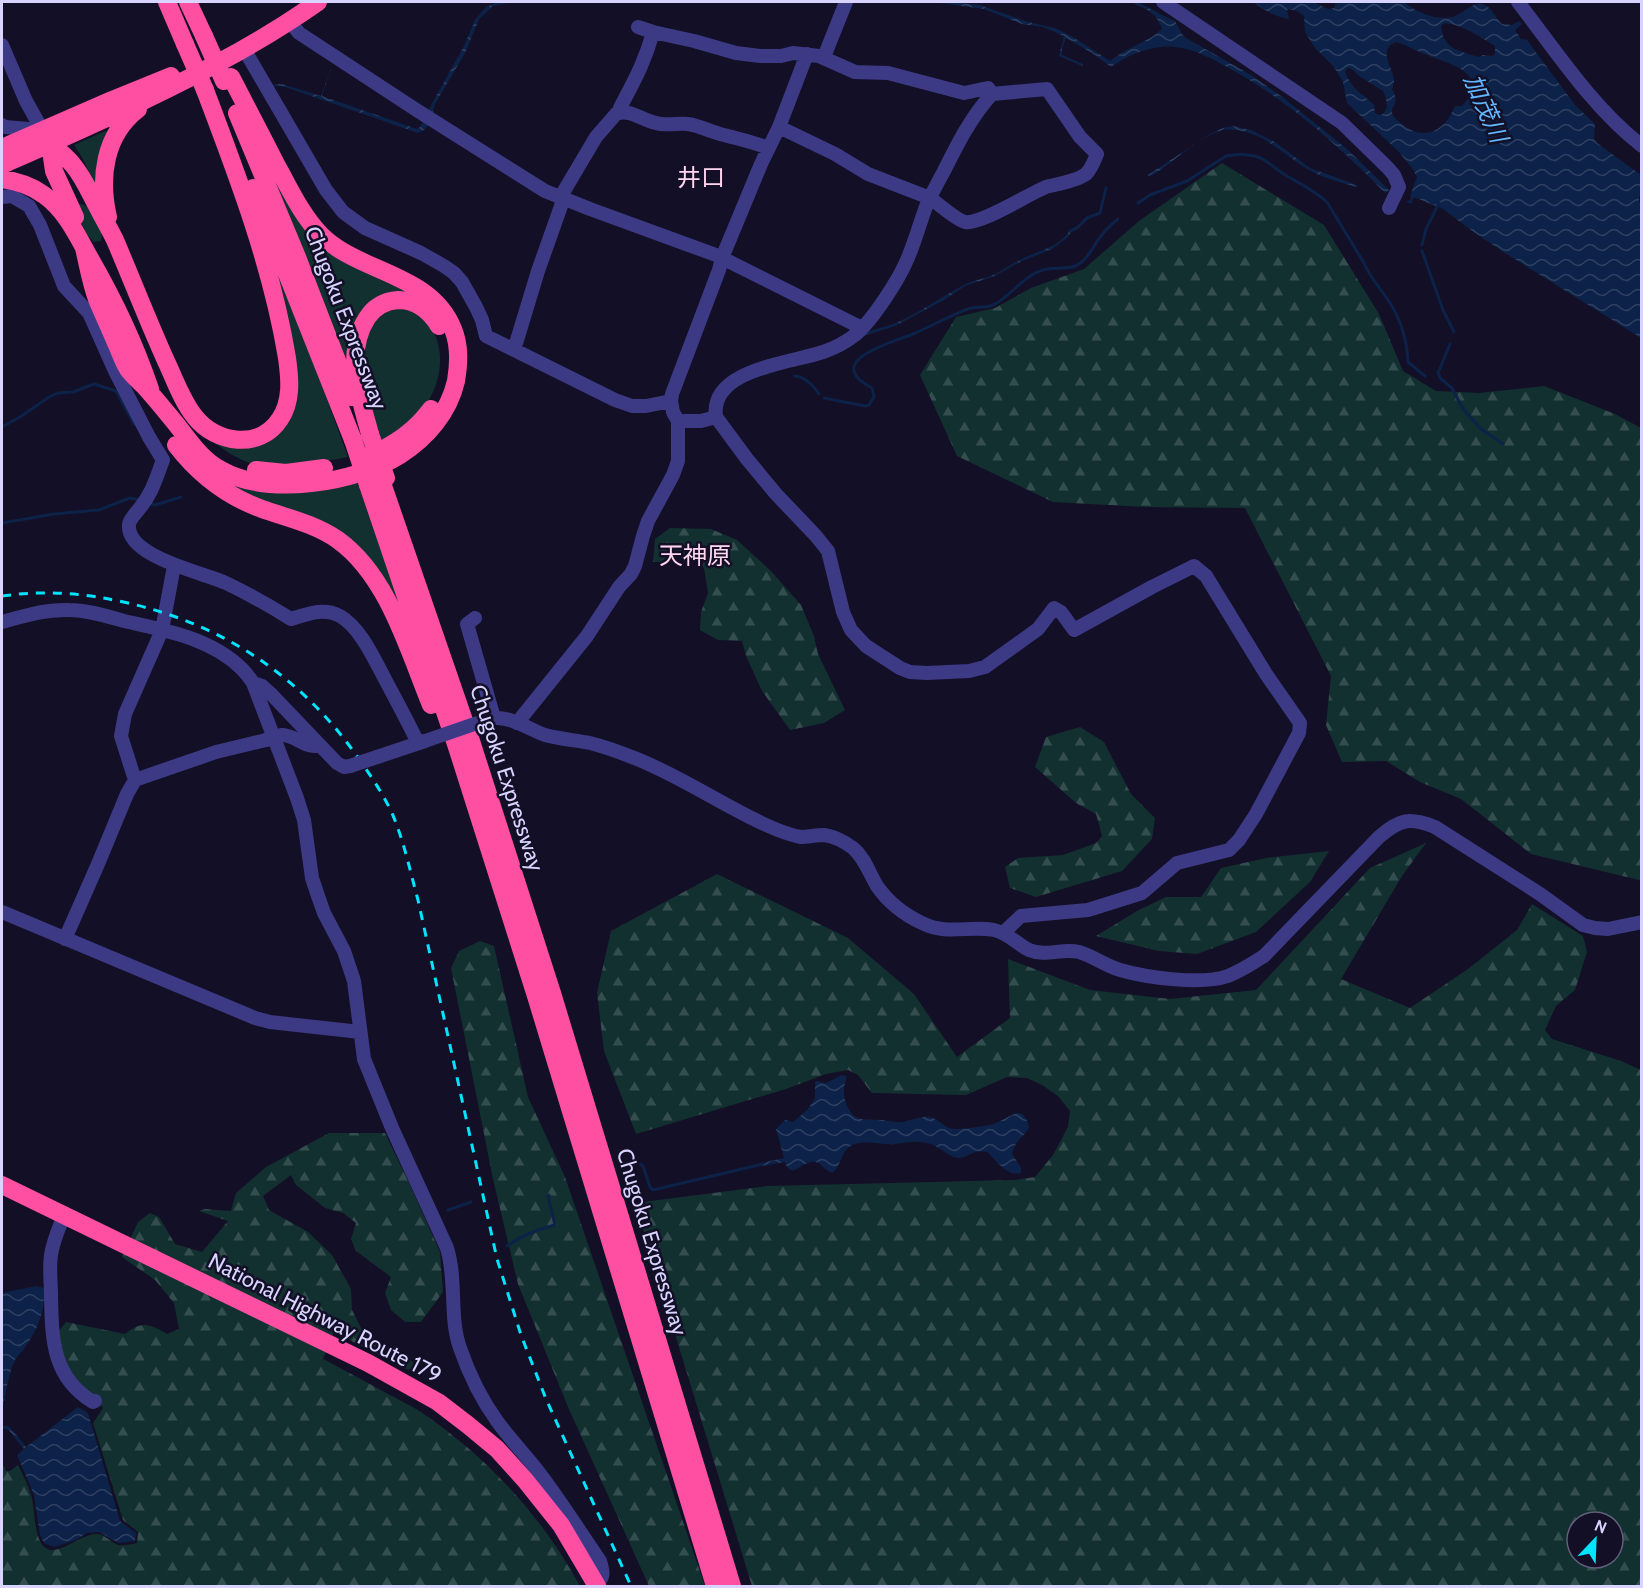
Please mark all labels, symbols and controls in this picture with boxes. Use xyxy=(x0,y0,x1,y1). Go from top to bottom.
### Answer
water label: 加茂川 xyxy=(1458,69,1515,150)
district label: 井口 xyxy=(677,163,725,192)
street label: Chugoku Expressway xyxy=(299,222,393,414)
district label: 天神原 xyxy=(659,541,731,570)
street label: Chugoku Expressway xyxy=(464,681,550,875)
street label: Chugoku Expressway xyxy=(611,1145,693,1339)
street label: National Highway Route 179 xyxy=(204,1247,446,1389)
north arrow xyxy=(1565,1510,1625,1570)
text: N xyxy=(1592,1516,1610,1538)

